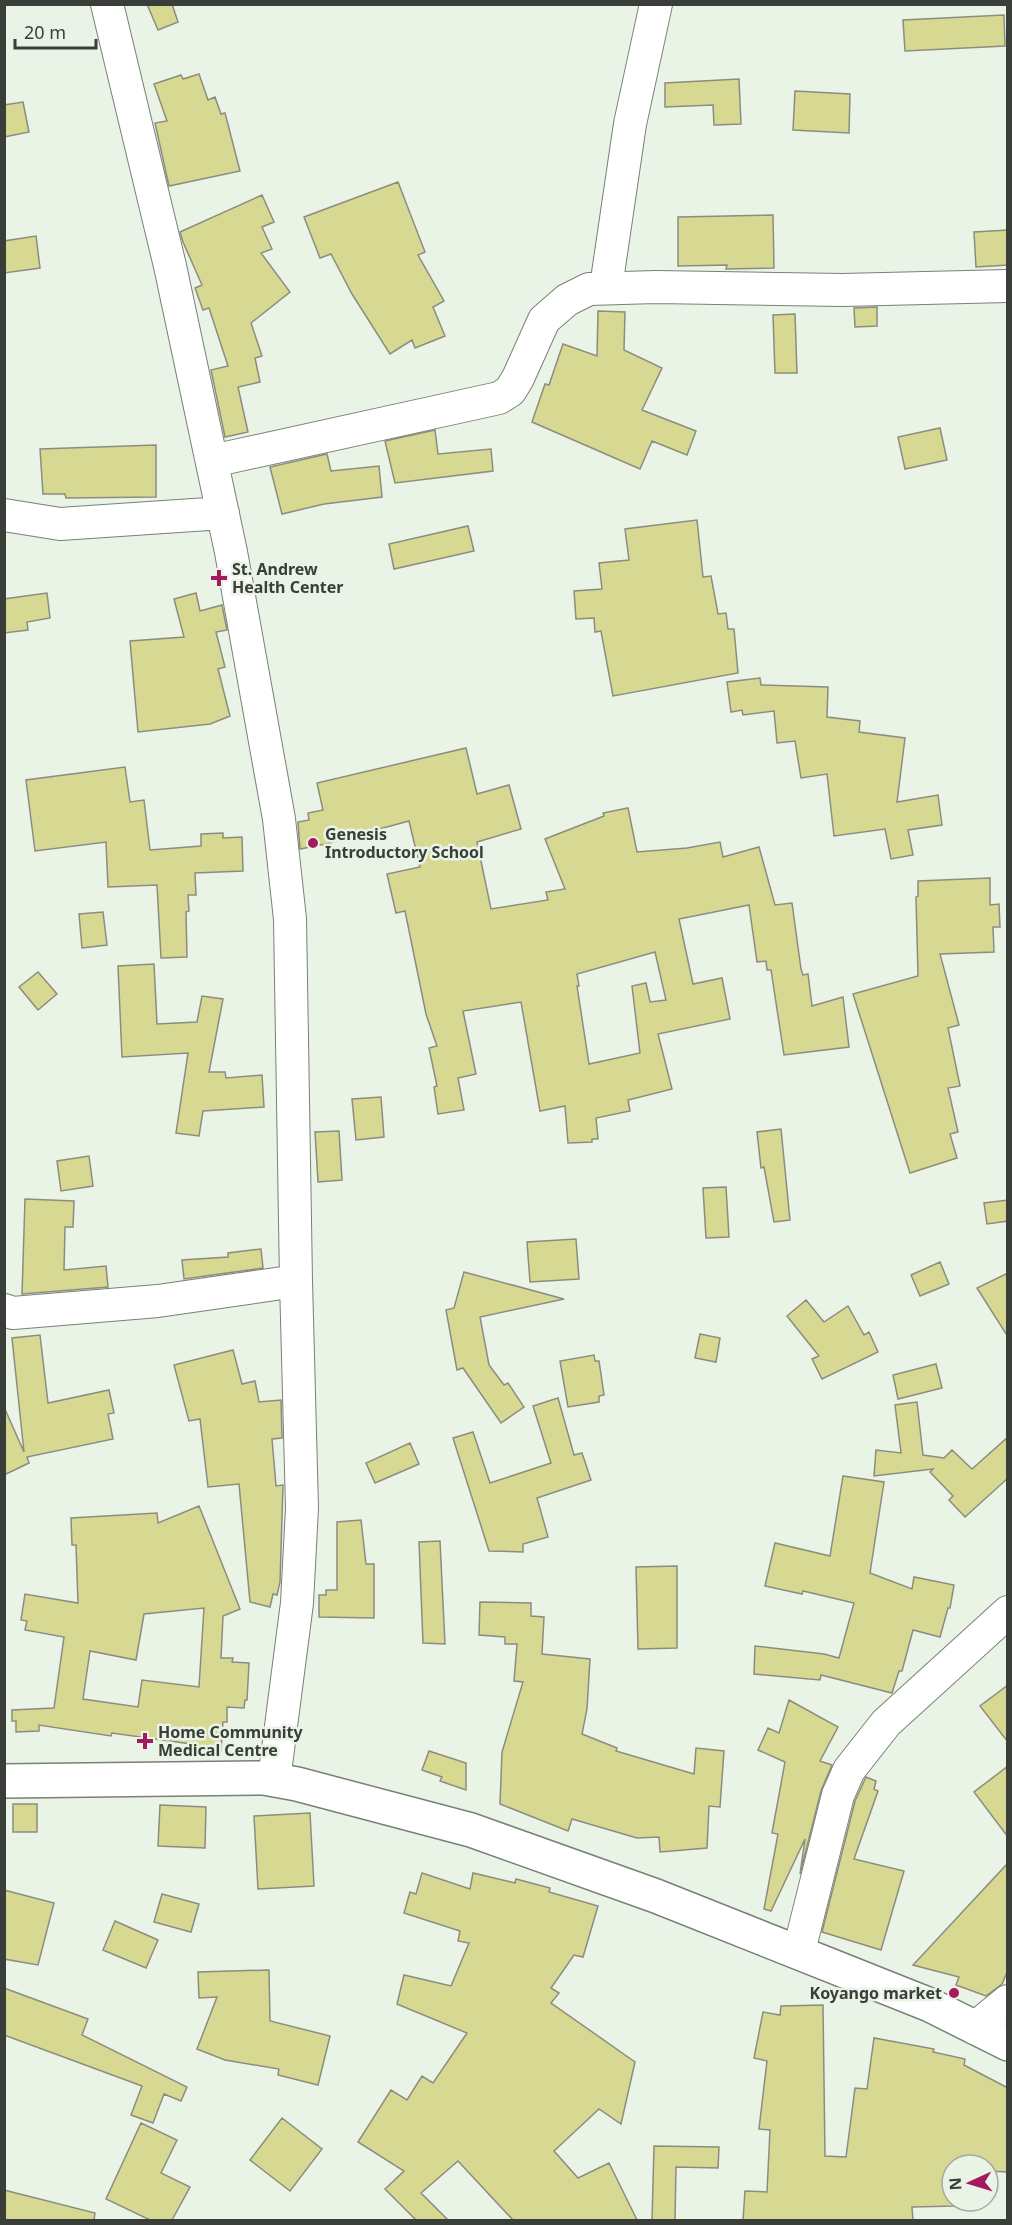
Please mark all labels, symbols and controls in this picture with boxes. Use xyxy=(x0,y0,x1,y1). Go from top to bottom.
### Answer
scale bar xyxy=(15,12,96,50)
text: 20 m xyxy=(24,20,66,44)
place label: St. Andrew Health Center xyxy=(232,558,344,598)
marker: St. Andrew Health Center xyxy=(210,569,228,587)
place label: Genesis Introductory School xyxy=(325,823,484,863)
marker: Genesis Introductory School xyxy=(306,836,320,850)
place label: Home Community Medical Centre xyxy=(158,1721,304,1761)
marker: Home Community Medical Centre xyxy=(136,1732,154,1750)
place label: Koyango market xyxy=(810,1982,942,2004)
marker: Koyango market xyxy=(947,1986,961,2000)
north arrow xyxy=(940,2153,1000,2213)
text: N xyxy=(944,2177,966,2191)

